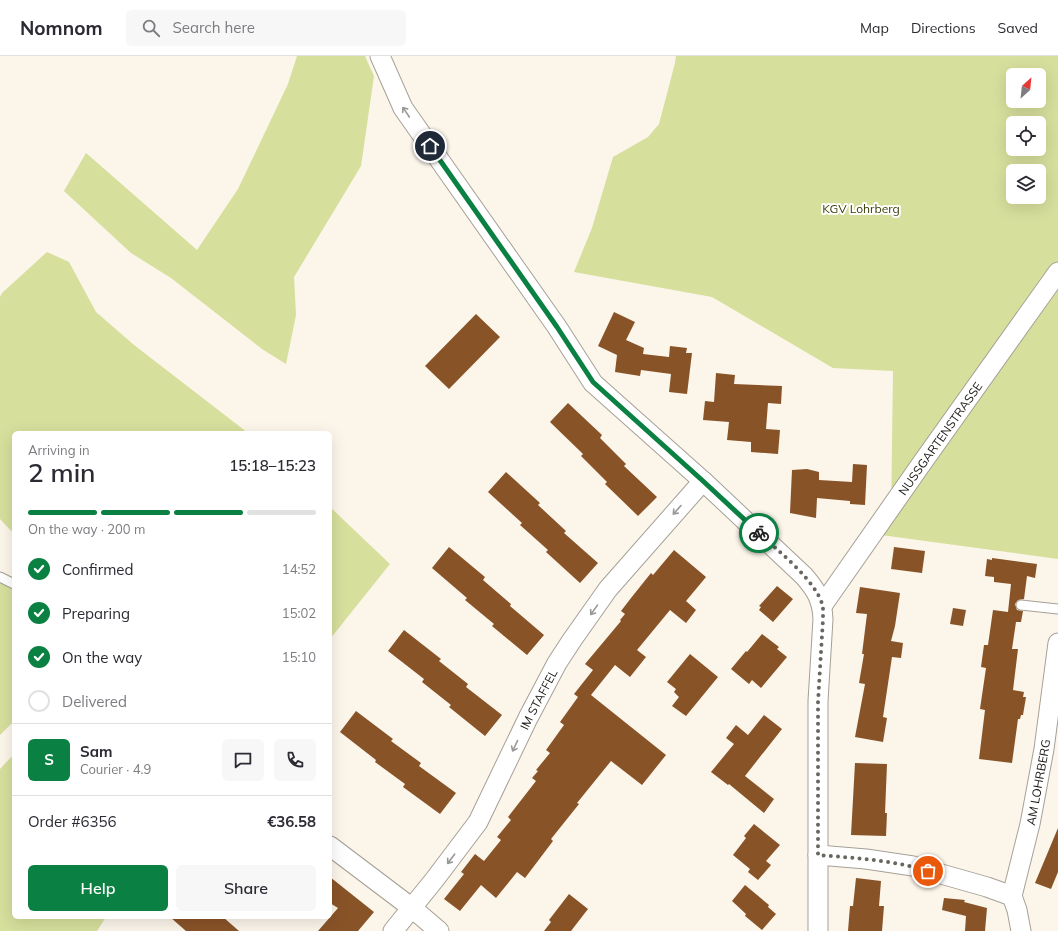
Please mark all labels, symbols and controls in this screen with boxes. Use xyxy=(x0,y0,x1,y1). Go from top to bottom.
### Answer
search box xyxy=(126,10,406,46)
text: Nomnom xyxy=(20,16,102,40)
icon: search xyxy=(140,17,162,39)
text: Search here xyxy=(172,18,255,37)
text: Map xyxy=(860,19,889,37)
text: Directions xyxy=(911,19,976,37)
text: Saved xyxy=(998,19,1038,37)
north arrow xyxy=(1006,68,1046,108)
map controls xyxy=(1006,68,1046,204)
one-way arrow xyxy=(402,106,410,117)
button: locate xyxy=(1006,116,1046,156)
pin xyxy=(413,129,447,163)
icon: home xyxy=(419,135,441,157)
button: layers xyxy=(1006,164,1046,204)
park label: KGV Lohrberg xyxy=(822,201,900,216)
street label: NUSSGARTENSTRASSE xyxy=(895,379,985,498)
text: Arriving in xyxy=(28,442,90,458)
text: 2 min xyxy=(28,456,96,489)
text: 15:18–15:23 xyxy=(229,456,316,475)
one-way arrow xyxy=(673,505,682,516)
courier xyxy=(739,513,779,553)
text: On the way · 200 m xyxy=(28,521,145,537)
icon: bike xyxy=(748,522,770,544)
icon: check xyxy=(28,558,50,580)
text: Confirmed xyxy=(62,560,133,579)
text: 14:52 xyxy=(282,561,316,577)
icon: check xyxy=(28,602,50,624)
text: Preparing xyxy=(62,604,130,623)
one-way arrow xyxy=(590,604,598,615)
text: 15:02 xyxy=(282,605,316,621)
icon: check xyxy=(28,646,50,668)
text: On the way xyxy=(62,648,142,667)
text: 15:10 xyxy=(282,649,316,665)
street label: IM STAFFEL xyxy=(516,666,560,732)
text: Delivered xyxy=(62,692,127,711)
street label: AM LOHRBERG xyxy=(1022,738,1053,827)
button: chat xyxy=(222,739,264,781)
button: phone xyxy=(274,739,316,781)
one-way arrow xyxy=(511,740,518,752)
text: Sam xyxy=(80,742,112,761)
text: S xyxy=(44,750,54,769)
text: Courier · 4.9 xyxy=(80,761,151,777)
text: Order #6356 xyxy=(28,812,116,831)
text: €36.58 xyxy=(267,812,316,831)
one-way arrow xyxy=(447,853,455,864)
pin xyxy=(911,854,945,888)
icon: bag xyxy=(917,860,939,882)
button: Help xyxy=(28,865,168,911)
button: Share xyxy=(176,865,316,911)

